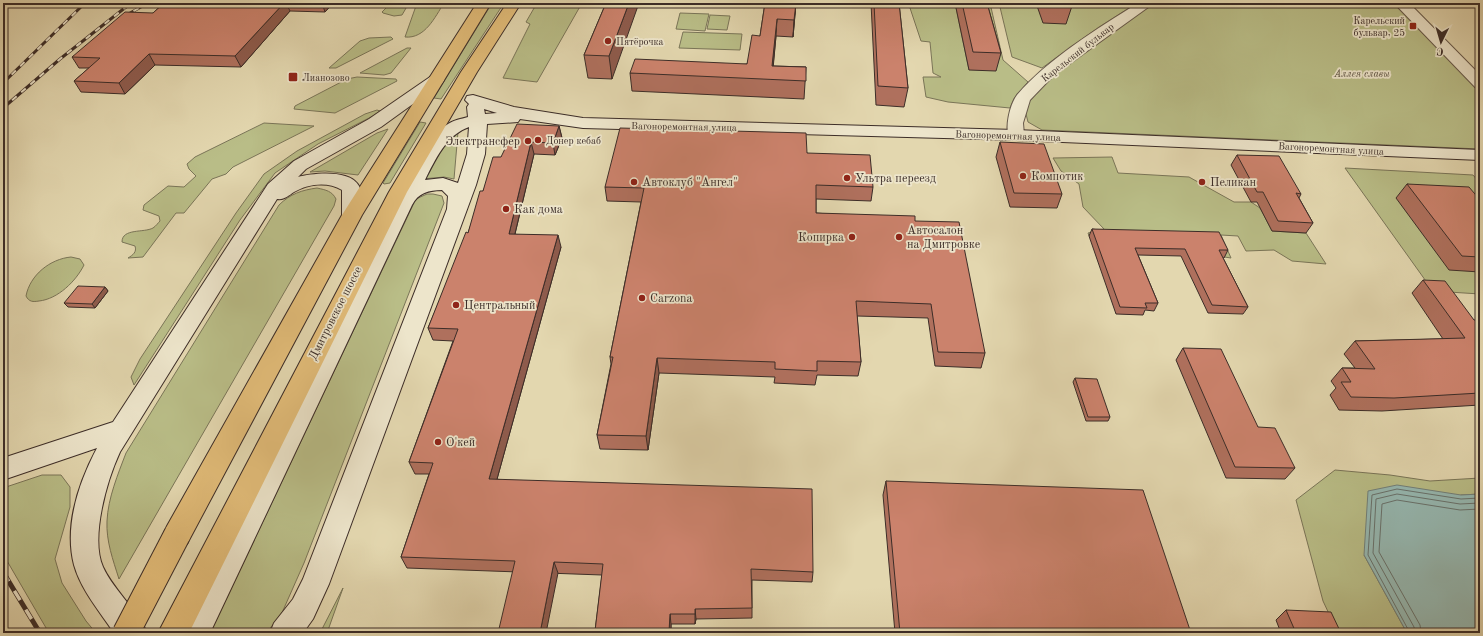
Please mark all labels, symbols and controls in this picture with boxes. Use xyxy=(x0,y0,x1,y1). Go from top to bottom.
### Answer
place label: Карельский бульвар, 25 xyxy=(1353,16,1405,38)
street label: Карельский бульвар xyxy=(1039,21,1116,84)
marker: Карельский бульвар, 25 xyxy=(1408,21,1418,31)
north arrow xyxy=(1421,22,1461,62)
marker: Пятёрочка xyxy=(603,36,613,46)
place label: Пятёрочка xyxy=(616,37,664,47)
text: С xyxy=(1436,45,1444,56)
park label: Аллея славы xyxy=(1333,69,1390,79)
marker: Лианозово xyxy=(287,71,299,83)
place label: Лианозово xyxy=(302,73,350,83)
street label: Вагоноремонтная улица xyxy=(631,121,737,133)
street label: Вагоноремонтная улица xyxy=(955,129,1061,143)
marker: Донер кебаб xyxy=(533,135,543,145)
place label: Электрансфер xyxy=(445,136,520,148)
marker: Электрансфер xyxy=(523,136,533,146)
place label: Донер кебаб xyxy=(546,136,601,146)
street label: Вагоноремонтная улица xyxy=(1278,141,1384,157)
marker: Компотик xyxy=(1018,171,1028,181)
place label: Компотик xyxy=(1031,171,1083,183)
marker: Ультра переезд xyxy=(842,173,852,183)
place label: Ультра переезд xyxy=(855,173,936,185)
marker: Автоклуб "Ангел" xyxy=(629,177,639,187)
place label: Автоклуб "Ангел" xyxy=(642,177,738,189)
marker: Пеликан xyxy=(1197,177,1207,187)
place label: Пеликан xyxy=(1210,177,1256,189)
marker: Как дома xyxy=(501,204,511,214)
place label: Как дома xyxy=(514,204,563,216)
place label: Автосалон на Дмитровке xyxy=(907,225,981,251)
place label: Копирка xyxy=(798,232,844,244)
marker: Копирка xyxy=(847,232,857,242)
marker: Автосалон на Дмитровке xyxy=(894,232,904,242)
street label: Дмитровское шоссе xyxy=(307,264,365,362)
marker: Carzona xyxy=(637,293,647,303)
place label: Carzona xyxy=(650,293,693,305)
marker: Центральный xyxy=(451,300,461,310)
place label: Центральный xyxy=(464,300,535,312)
marker: О'кей xyxy=(433,437,443,447)
place label: О'кей xyxy=(446,437,475,449)

